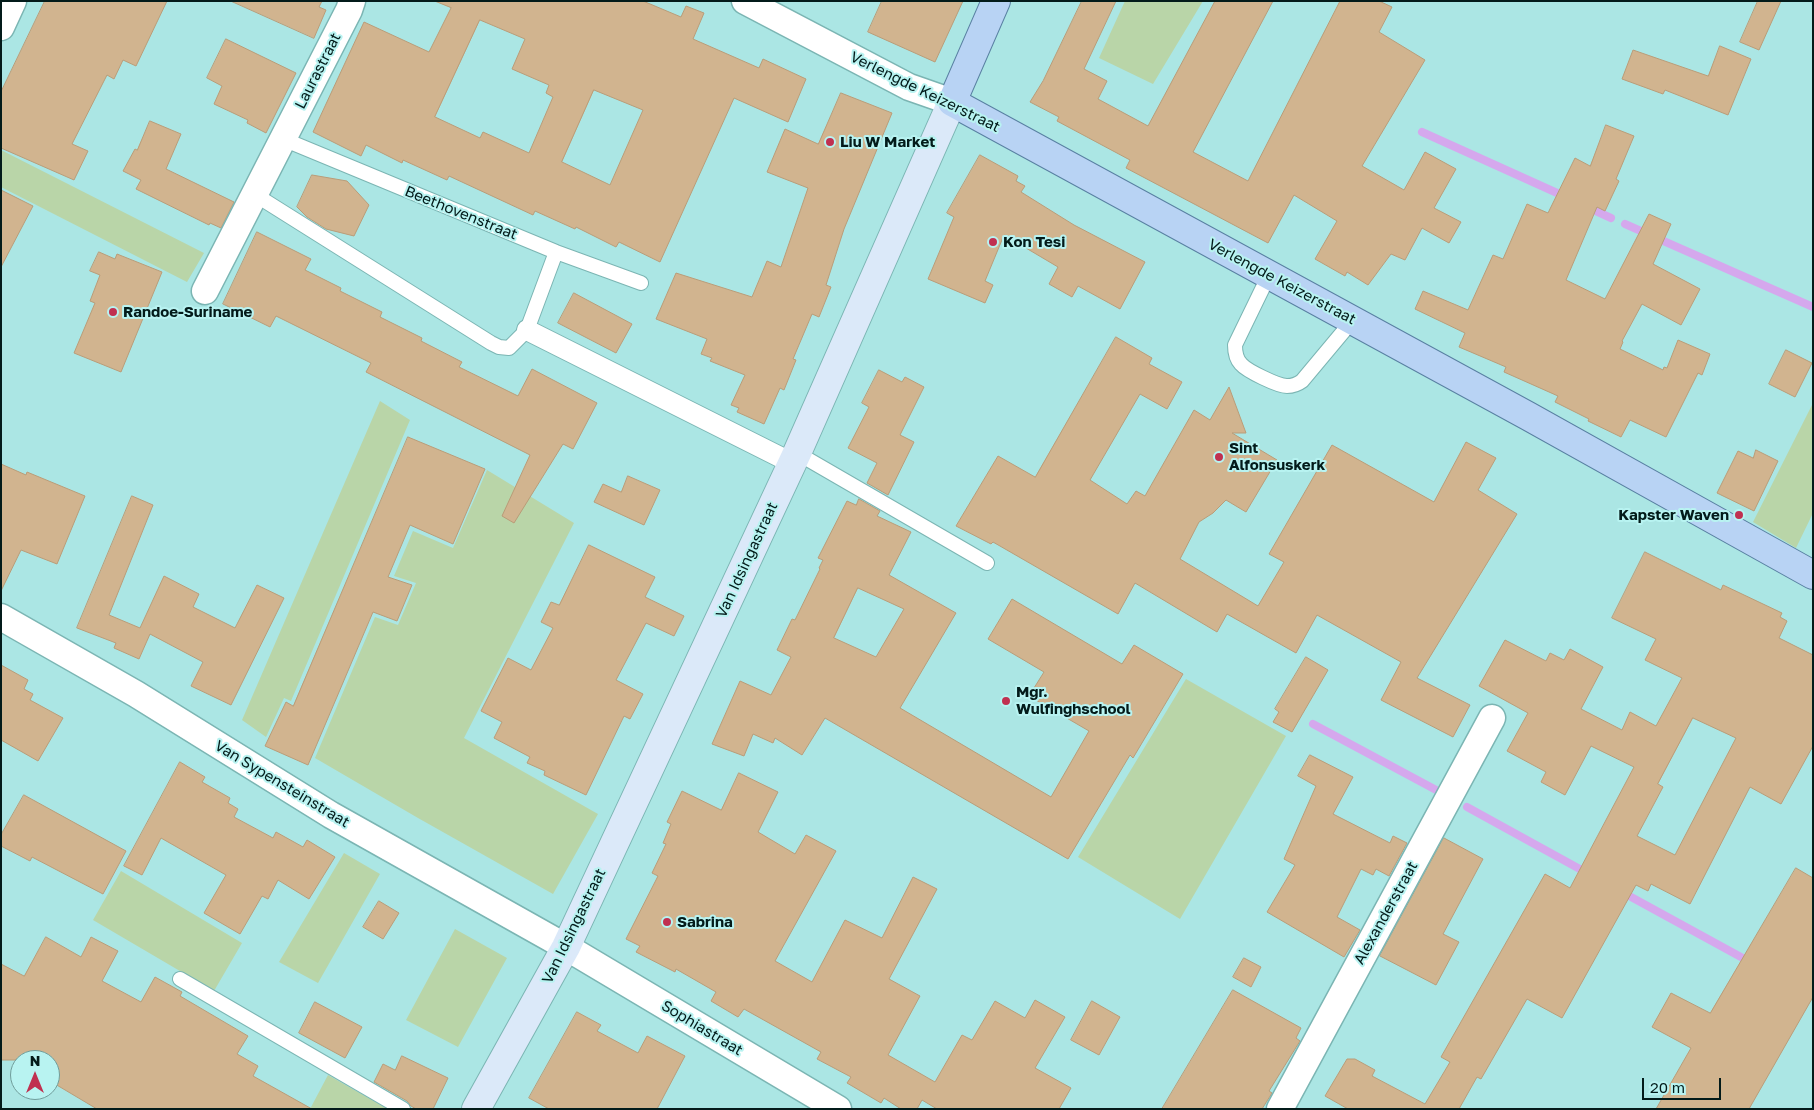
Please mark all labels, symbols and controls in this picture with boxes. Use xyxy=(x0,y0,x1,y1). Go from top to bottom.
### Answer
street label: Laurastraat xyxy=(291,30,345,112)
street label: Verlengde Keizerstraat xyxy=(847,48,1003,136)
place label: Liu W Market xyxy=(840,133,935,151)
marker: Liu W Market xyxy=(824,136,836,148)
street label: Beethovenstraat xyxy=(402,182,520,244)
place label: Kon Tesi xyxy=(1003,233,1065,251)
street label: Verlengde Keizerstraat xyxy=(1205,235,1359,329)
marker: Kon Tesi xyxy=(987,236,999,248)
place label: Randoe-Suriname xyxy=(123,303,252,321)
marker: Randoe-Suriname xyxy=(107,306,119,318)
place label: Sint Alfonsuskerk xyxy=(1229,439,1325,474)
marker: Sint Alfonsuskerk xyxy=(1213,451,1225,463)
street label: Van Idsingastraat xyxy=(712,499,782,621)
place label: Kapster Waven xyxy=(1618,506,1729,524)
marker: Kapster Waven xyxy=(1733,509,1745,521)
place label: Mgr. Wulfinghschool xyxy=(1016,683,1130,718)
marker: Mgr. Wulfinghschool xyxy=(1000,695,1012,707)
street label: Van Sypensteinstraat xyxy=(211,737,353,831)
street label: Alexanderstraat xyxy=(1350,858,1422,968)
street label: Van Idsingastraat xyxy=(538,865,610,987)
place label: Sabrina xyxy=(677,913,733,931)
marker: Sabrina xyxy=(661,916,673,928)
street label: Sophiastraat xyxy=(658,997,746,1059)
north arrow xyxy=(10,1050,60,1100)
text: N xyxy=(30,1052,40,1069)
scale bar xyxy=(1644,1068,1723,1100)
text: 20 m xyxy=(1650,1078,1685,1096)

